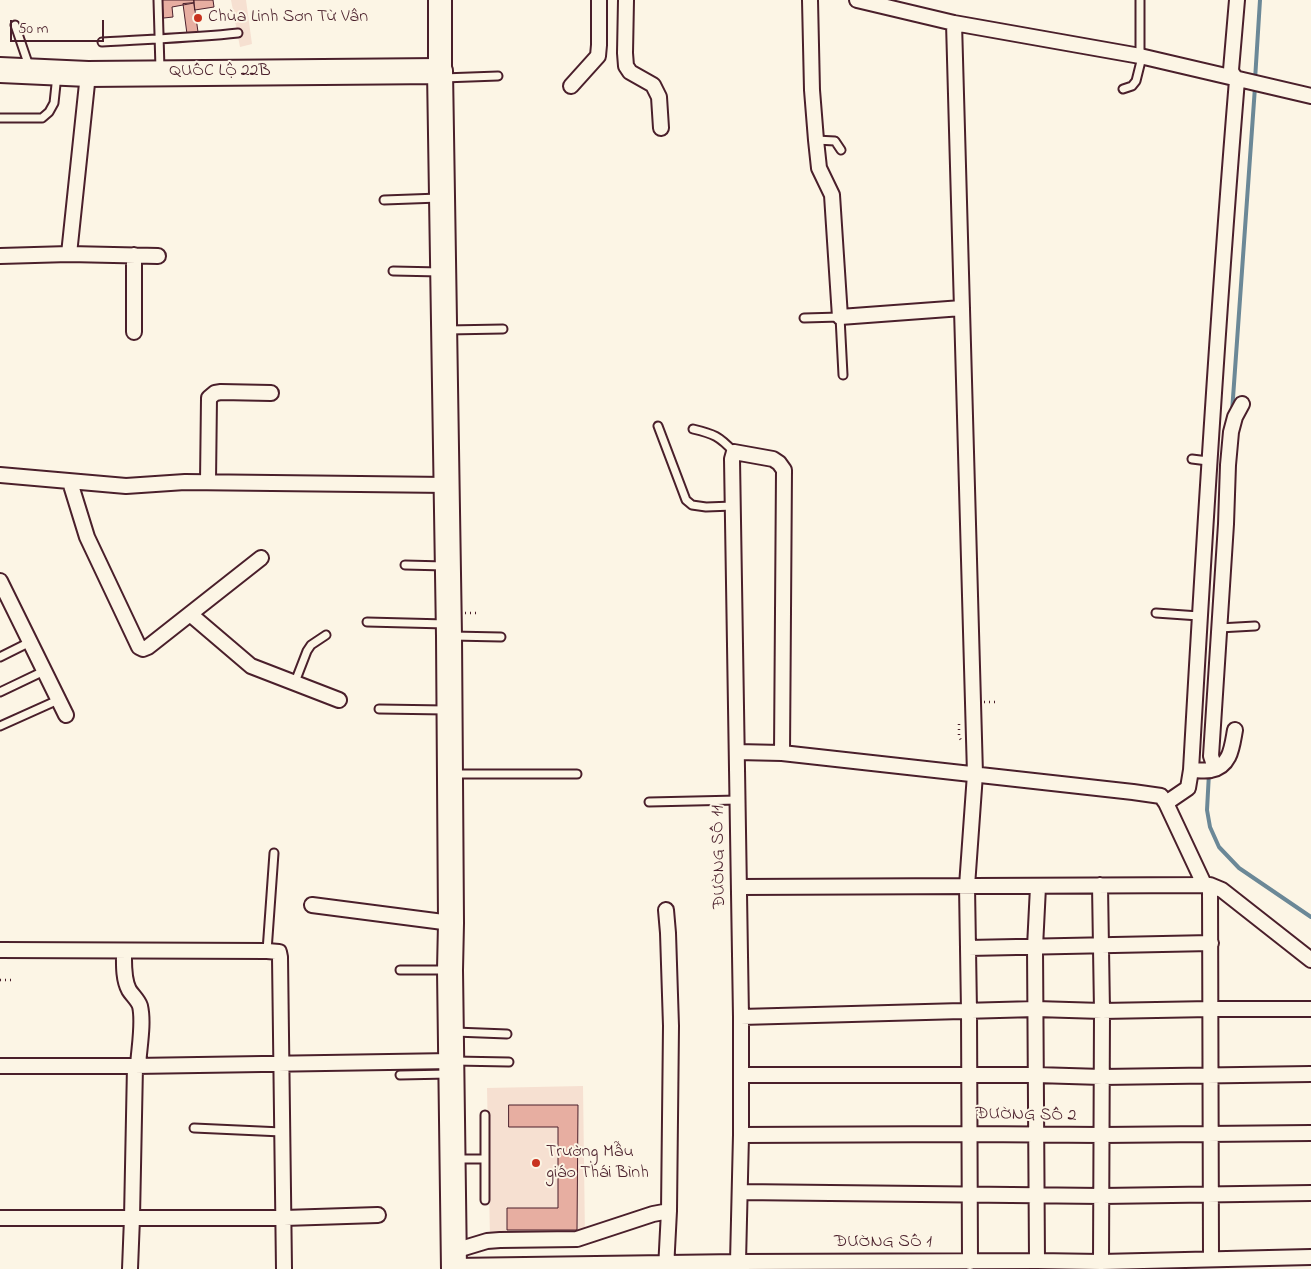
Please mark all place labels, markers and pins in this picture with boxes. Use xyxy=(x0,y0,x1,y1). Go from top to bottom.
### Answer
place label: Chùa Linh Sơn Từ Vân xyxy=(208,7,368,29)
marker: Chùa Linh Sơn Từ Vân xyxy=(192,12,204,24)
place label: Trường Mẫu giáo Thái Bình xyxy=(546,1142,649,1184)
marker: Trường Mẫu giáo Thái Bình xyxy=(530,1157,542,1169)

